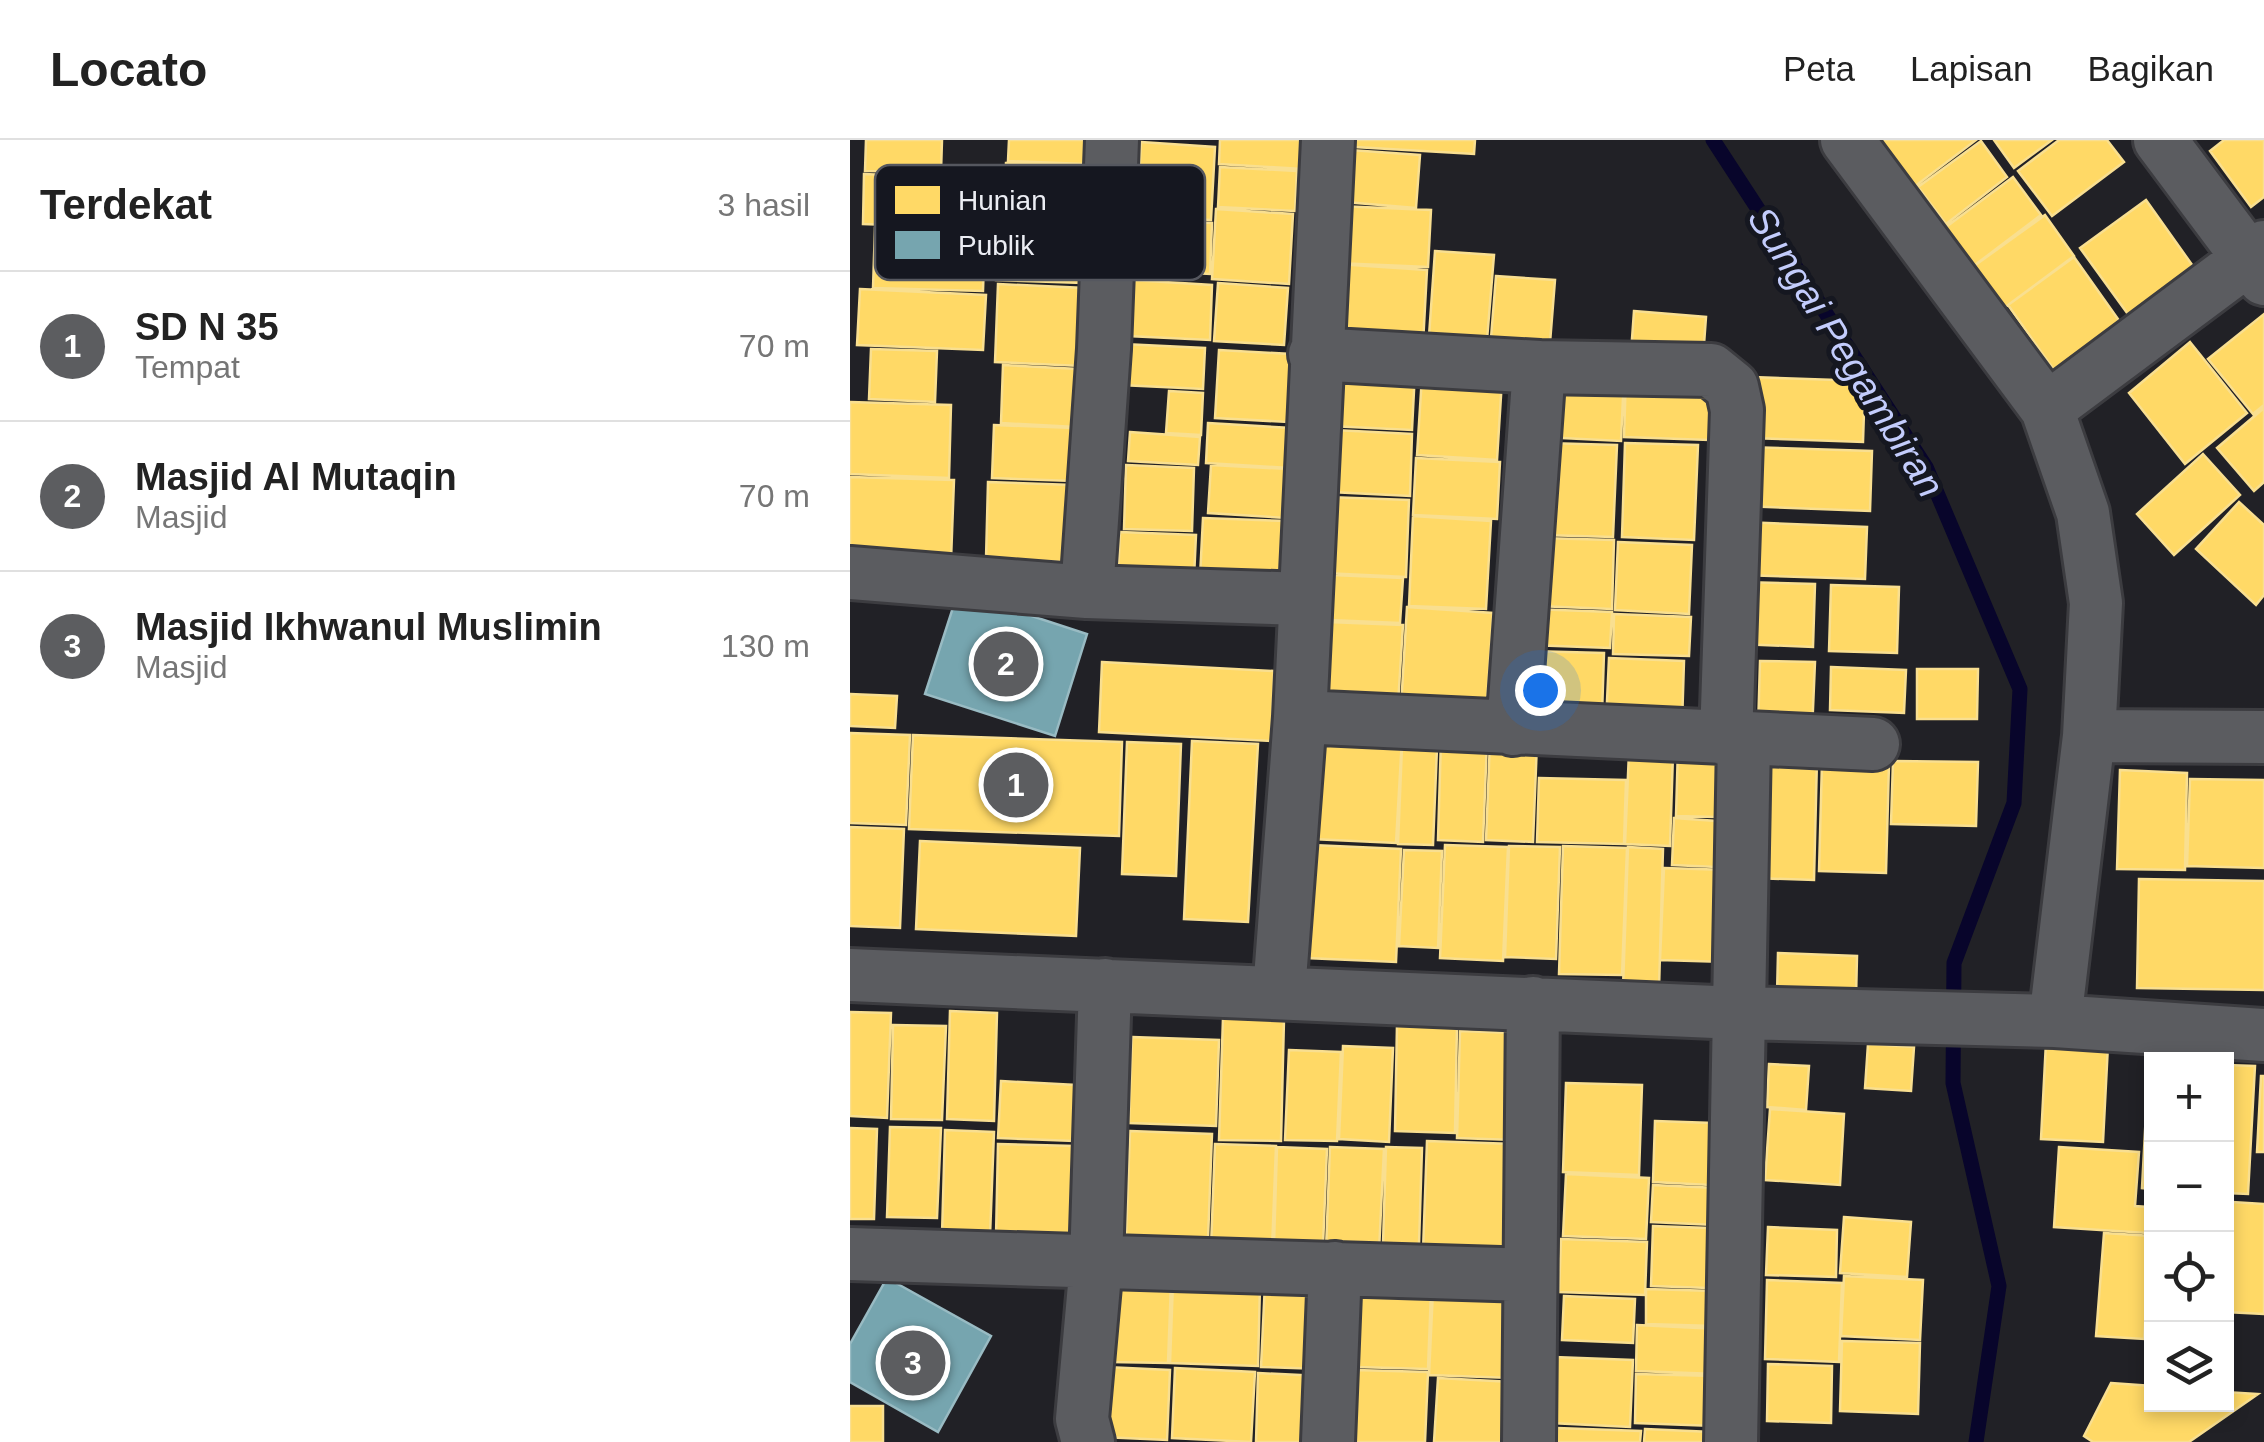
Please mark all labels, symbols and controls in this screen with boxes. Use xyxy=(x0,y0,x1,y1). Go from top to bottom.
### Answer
text: Locato xyxy=(50,43,207,96)
text: Peta xyxy=(1783,49,1855,88)
text: Lapisan xyxy=(1910,49,2033,88)
text: Bagikan xyxy=(2088,49,2214,88)
legend xyxy=(875,165,1205,280)
text: Terdekat xyxy=(40,181,212,228)
text: Hunian xyxy=(958,185,1047,216)
text: 3 hasil xyxy=(718,187,810,223)
water label: Sungai Pegambiran xyxy=(1740,199,1952,505)
text: Publik xyxy=(958,230,1035,261)
text: SD N 35 xyxy=(135,306,279,348)
text: 1 xyxy=(64,328,81,364)
text: 70 m xyxy=(739,328,810,364)
text: Tempat xyxy=(135,349,240,385)
text: Masjid Al Mutaqin xyxy=(135,456,457,498)
text: 2 xyxy=(64,478,81,514)
text: 70 m xyxy=(739,478,810,514)
text: Masjid xyxy=(135,499,227,535)
text: Masjid Ikhwanul Muslimin xyxy=(135,606,602,648)
pin: 2 xyxy=(974,626,1038,702)
text: 3 xyxy=(64,628,81,664)
text: 130 m xyxy=(721,628,810,664)
text: Masjid xyxy=(135,649,227,685)
your location xyxy=(1515,665,1566,716)
pin: 1 xyxy=(984,748,1048,822)
map controls xyxy=(2144,1052,2234,1412)
button: + xyxy=(2144,1052,2234,1142)
button: − xyxy=(2144,1142,2234,1232)
button: locate xyxy=(2144,1232,2234,1322)
button: layers xyxy=(2144,1322,2234,1412)
pin: 3 xyxy=(880,1326,946,1400)

